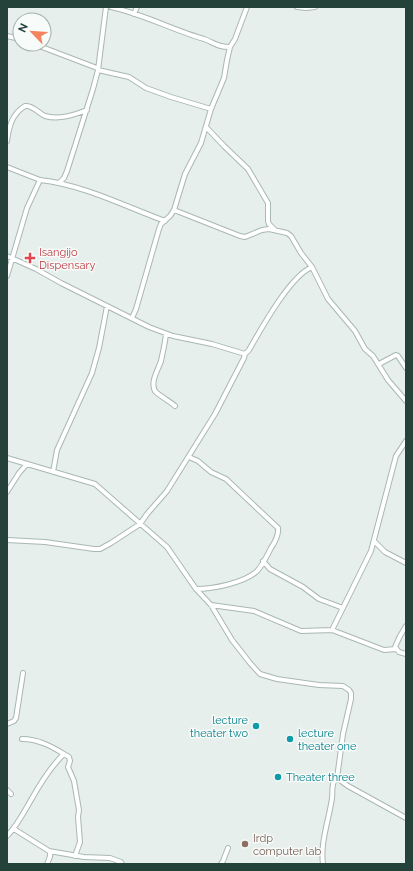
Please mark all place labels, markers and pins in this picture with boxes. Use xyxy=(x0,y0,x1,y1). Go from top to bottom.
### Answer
place label: Isangijo Dispensary xyxy=(39,246,95,272)
marker: Isangijo Dispensary xyxy=(24,252,36,264)
place label: lecture theater two xyxy=(190,714,249,740)
marker: lecture theater two xyxy=(251,721,261,731)
place label: lecture theater one xyxy=(298,727,357,753)
marker: lecture theater one xyxy=(285,734,295,744)
place label: Theater three xyxy=(286,771,355,784)
marker: Theater three xyxy=(273,772,283,782)
place label: Irdp computer lab xyxy=(253,832,321,858)
marker: Irdp computer lab xyxy=(240,839,250,849)

